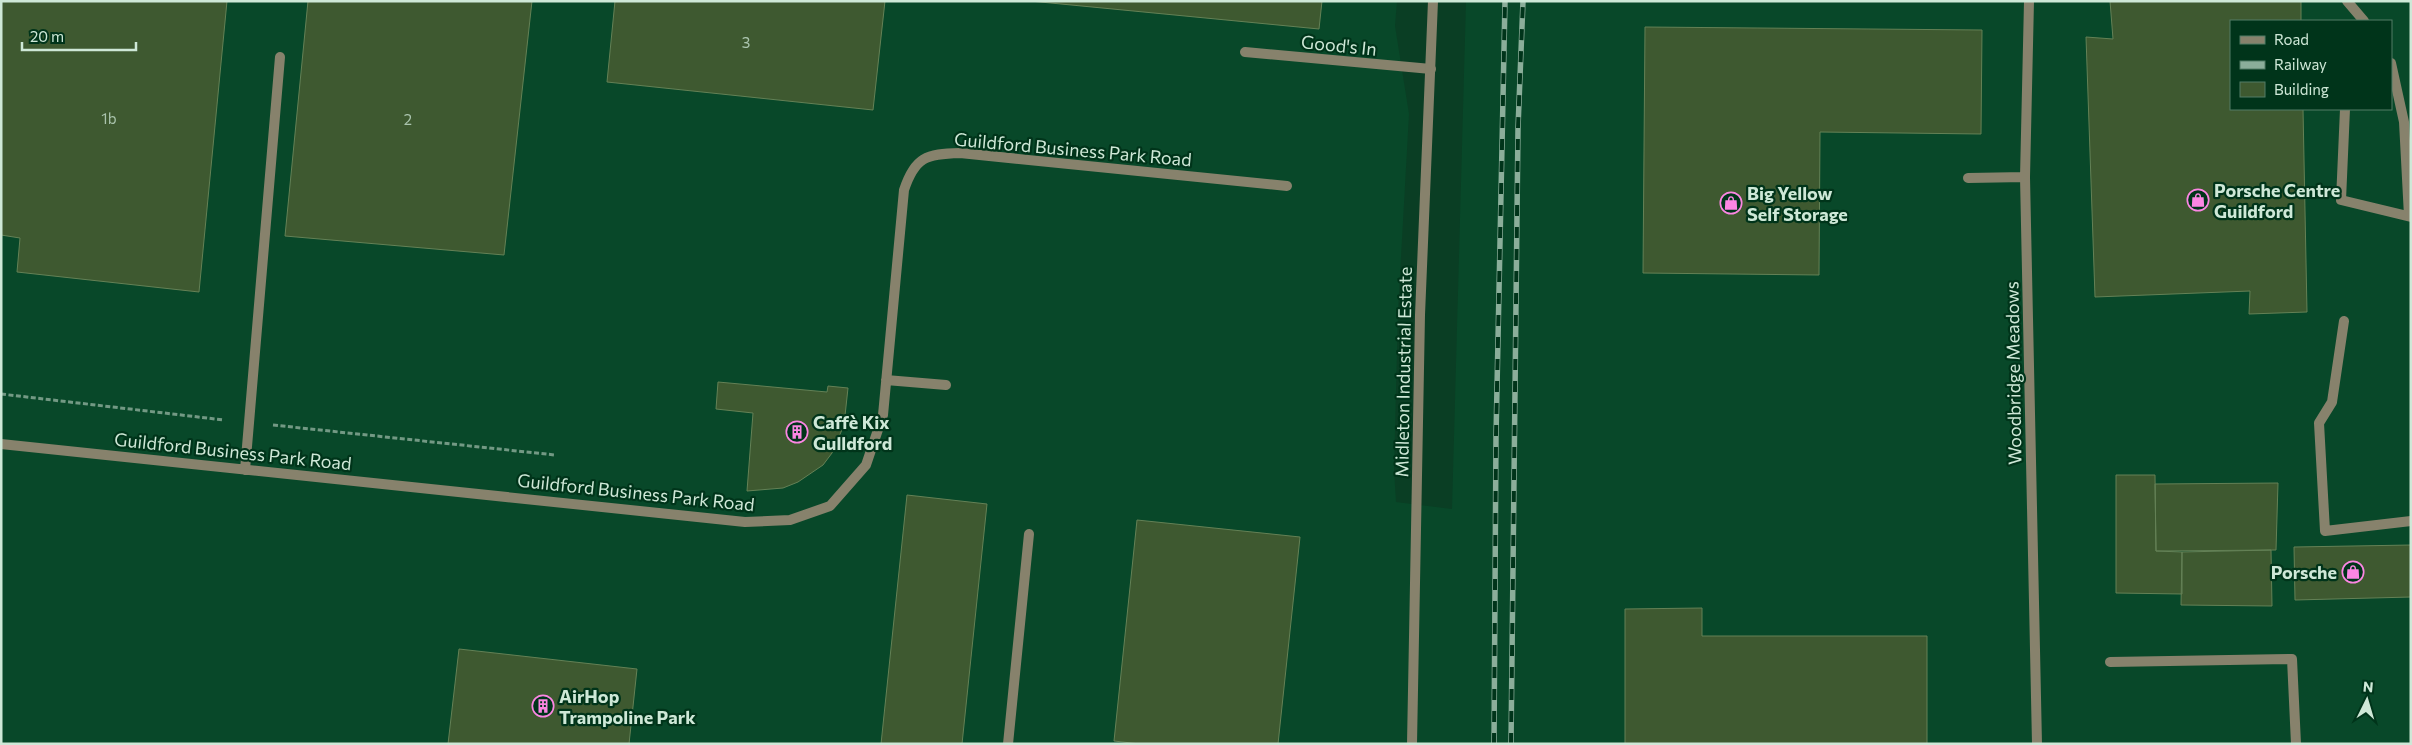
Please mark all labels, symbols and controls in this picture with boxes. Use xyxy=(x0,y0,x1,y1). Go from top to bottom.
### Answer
scale bar xyxy=(22,20,136,52)
legend xyxy=(2230,20,2392,110)
text: 20 m xyxy=(30,27,64,45)
street label: Good's In xyxy=(1300,30,1378,60)
text: Road xyxy=(2274,30,2309,48)
house number: 3 xyxy=(742,33,750,51)
text: Railway xyxy=(2274,55,2327,73)
text: Building xyxy=(2274,80,2329,98)
house number: 1b xyxy=(101,109,117,127)
house number: 2 xyxy=(404,110,412,128)
street label: Guildford Business Park Road xyxy=(953,128,1193,170)
place label: Porsche Centre Guildford xyxy=(2214,179,2340,222)
place label: Big Yellow Self Storage xyxy=(1747,182,1848,225)
shop icon: Porsche Centre Guildford xyxy=(2186,188,2210,212)
shop icon: Big Yellow Self Storage xyxy=(1719,191,1743,215)
street label: Midleton Industrial Estate xyxy=(1390,266,1416,478)
street label: Woodbridge Meadows xyxy=(2000,281,2026,465)
place label: Caffè Kix Gulldford xyxy=(813,411,892,454)
building icon: Caffè Kix Gulldford xyxy=(785,420,809,444)
street label: Guildford Business Park Road xyxy=(113,428,353,474)
street label: Guildford Business Park Road xyxy=(516,469,756,515)
shop icon: Porsche xyxy=(2341,560,2365,584)
place label: Porsche xyxy=(2271,561,2337,583)
north arrow xyxy=(2342,675,2392,725)
text: N xyxy=(2362,678,2374,695)
place label: AirHop Trampoline Park xyxy=(559,685,696,728)
building icon: AirHop Trampoline Park xyxy=(531,694,555,718)

